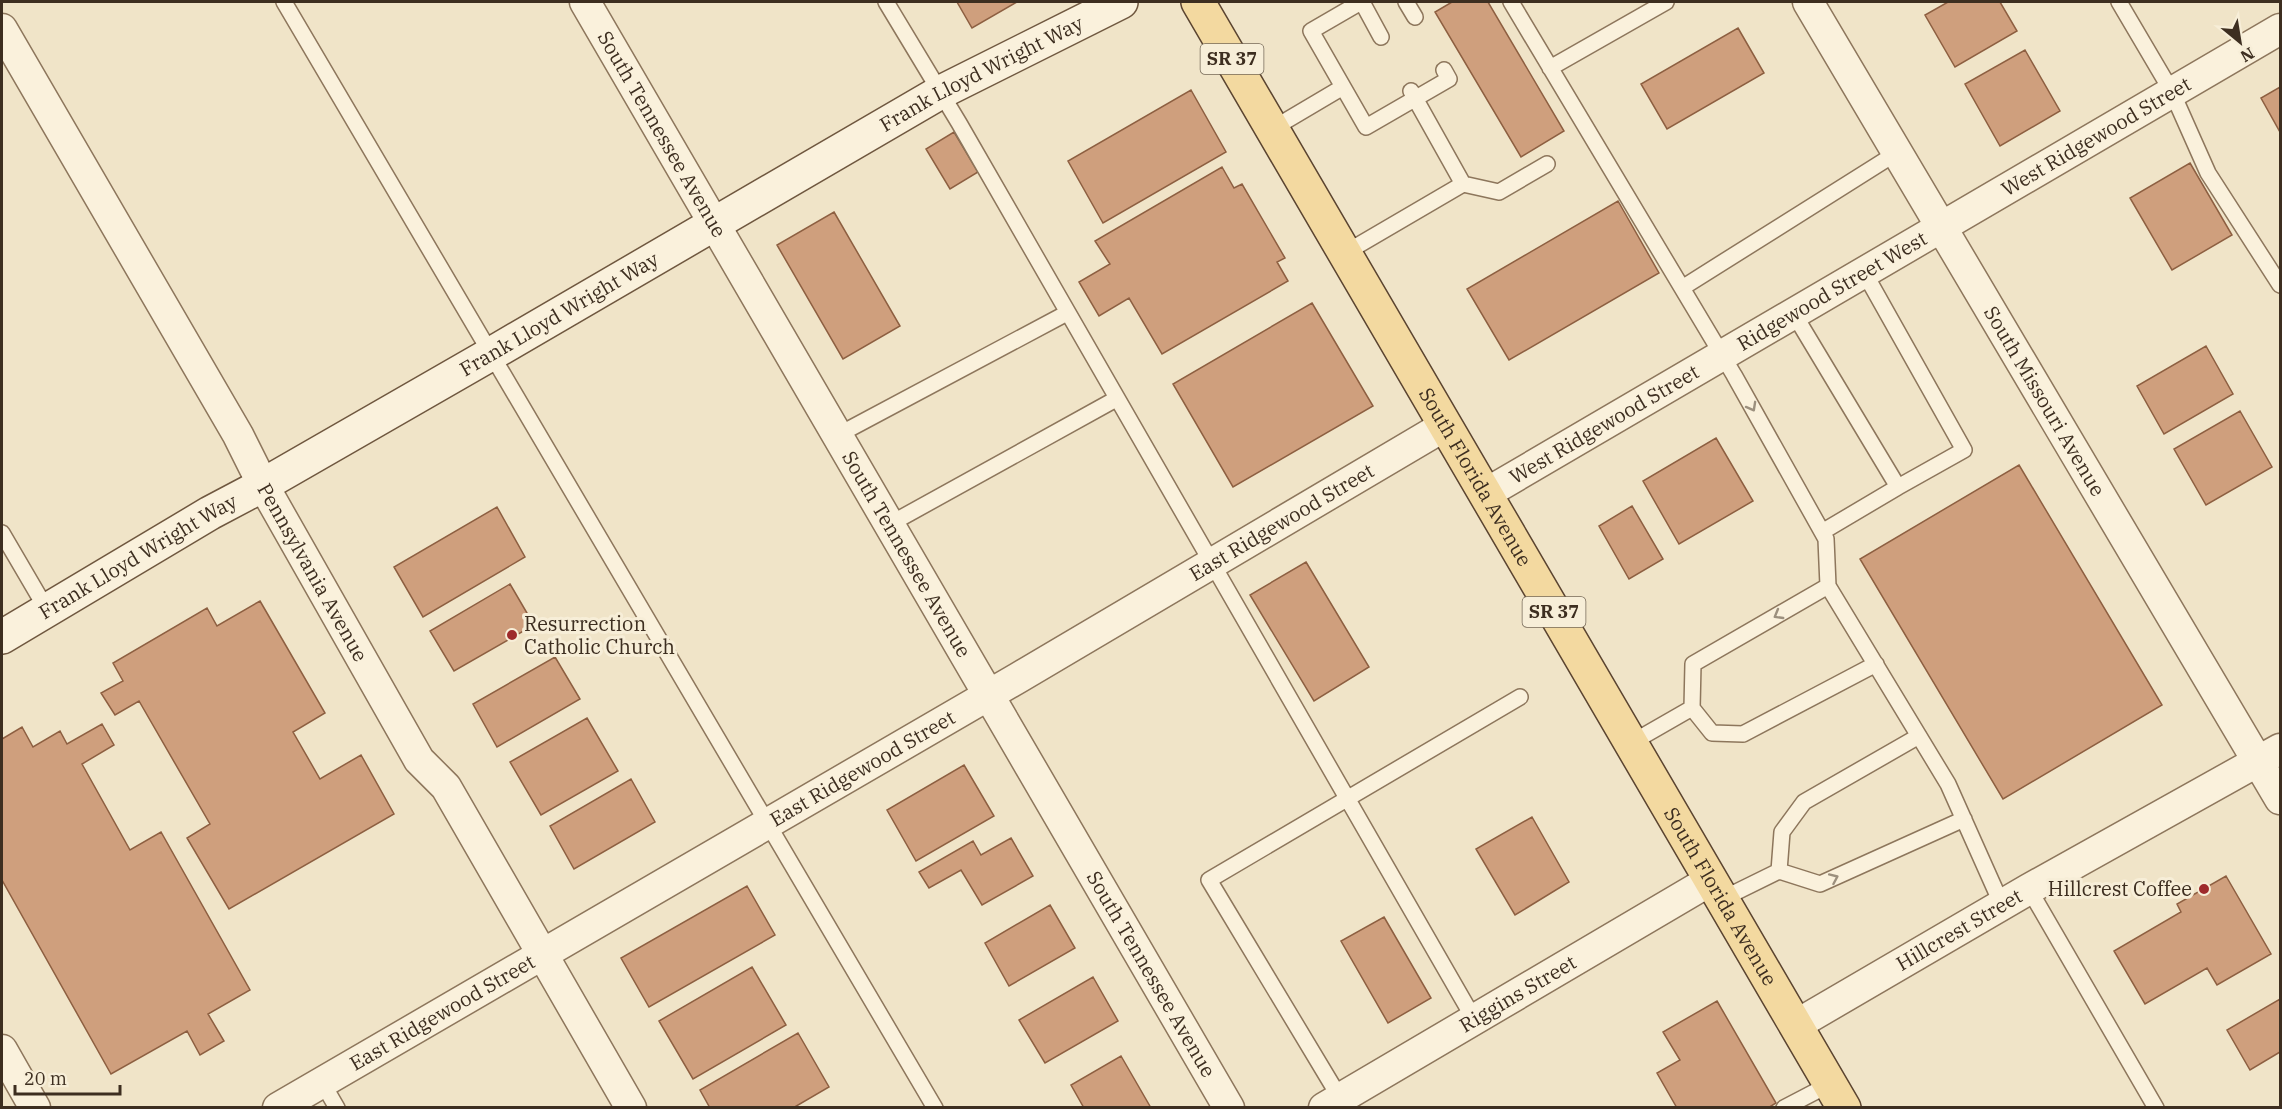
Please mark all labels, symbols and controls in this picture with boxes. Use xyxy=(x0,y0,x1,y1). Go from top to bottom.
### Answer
street label: Frank Lloyd Wright Way xyxy=(874,9,1088,138)
north arrow xyxy=(2210,12,2270,72)
street label: South Tennessee Avenue xyxy=(592,26,733,242)
text: N xyxy=(2237,43,2258,67)
road number: SR 37 xyxy=(1200,44,1264,74)
street label: West Ridgewood Street xyxy=(1996,70,2196,202)
street label: Ridgewood Street West xyxy=(1732,225,1932,357)
street label: Frank Lloyd Wright Way xyxy=(455,245,664,382)
street label: South Missouri Avenue xyxy=(1978,301,2112,501)
street label: West Ridgewood Street xyxy=(1504,358,1704,490)
street label: South Florida Avenue xyxy=(1413,382,1539,571)
one-way arrow xyxy=(1745,401,1756,411)
street label: South Tennessee Avenue xyxy=(836,446,978,662)
street label: East Ridgewood Street xyxy=(1184,457,1379,587)
street label: Pennsylvania Avenue xyxy=(252,478,374,666)
street label: Frank Lloyd Wright Way xyxy=(33,487,242,625)
road number: SR 37 xyxy=(1522,597,1586,627)
one-way arrow xyxy=(1774,608,1784,619)
place label: Resurrection Catholic Church xyxy=(524,610,675,660)
marker: Resurrection Catholic Church xyxy=(505,628,519,642)
street label: East Ridgewood Street xyxy=(765,704,960,832)
street label: South Florida Avenue xyxy=(1658,802,1784,991)
street label: South Tennessee Avenue xyxy=(1081,866,1222,1082)
one-way arrow xyxy=(1828,873,1839,885)
place label: Hillcrest Coffee xyxy=(2048,875,2192,902)
street label: Hillcrest Street xyxy=(1891,882,2027,977)
marker: Hillcrest Coffee xyxy=(2197,882,2211,896)
street label: East Ridgewood Street xyxy=(344,948,540,1077)
street label: Riggins Street xyxy=(1454,948,1581,1038)
scale bar xyxy=(15,1058,120,1096)
text: 20 m xyxy=(24,1067,67,1090)

